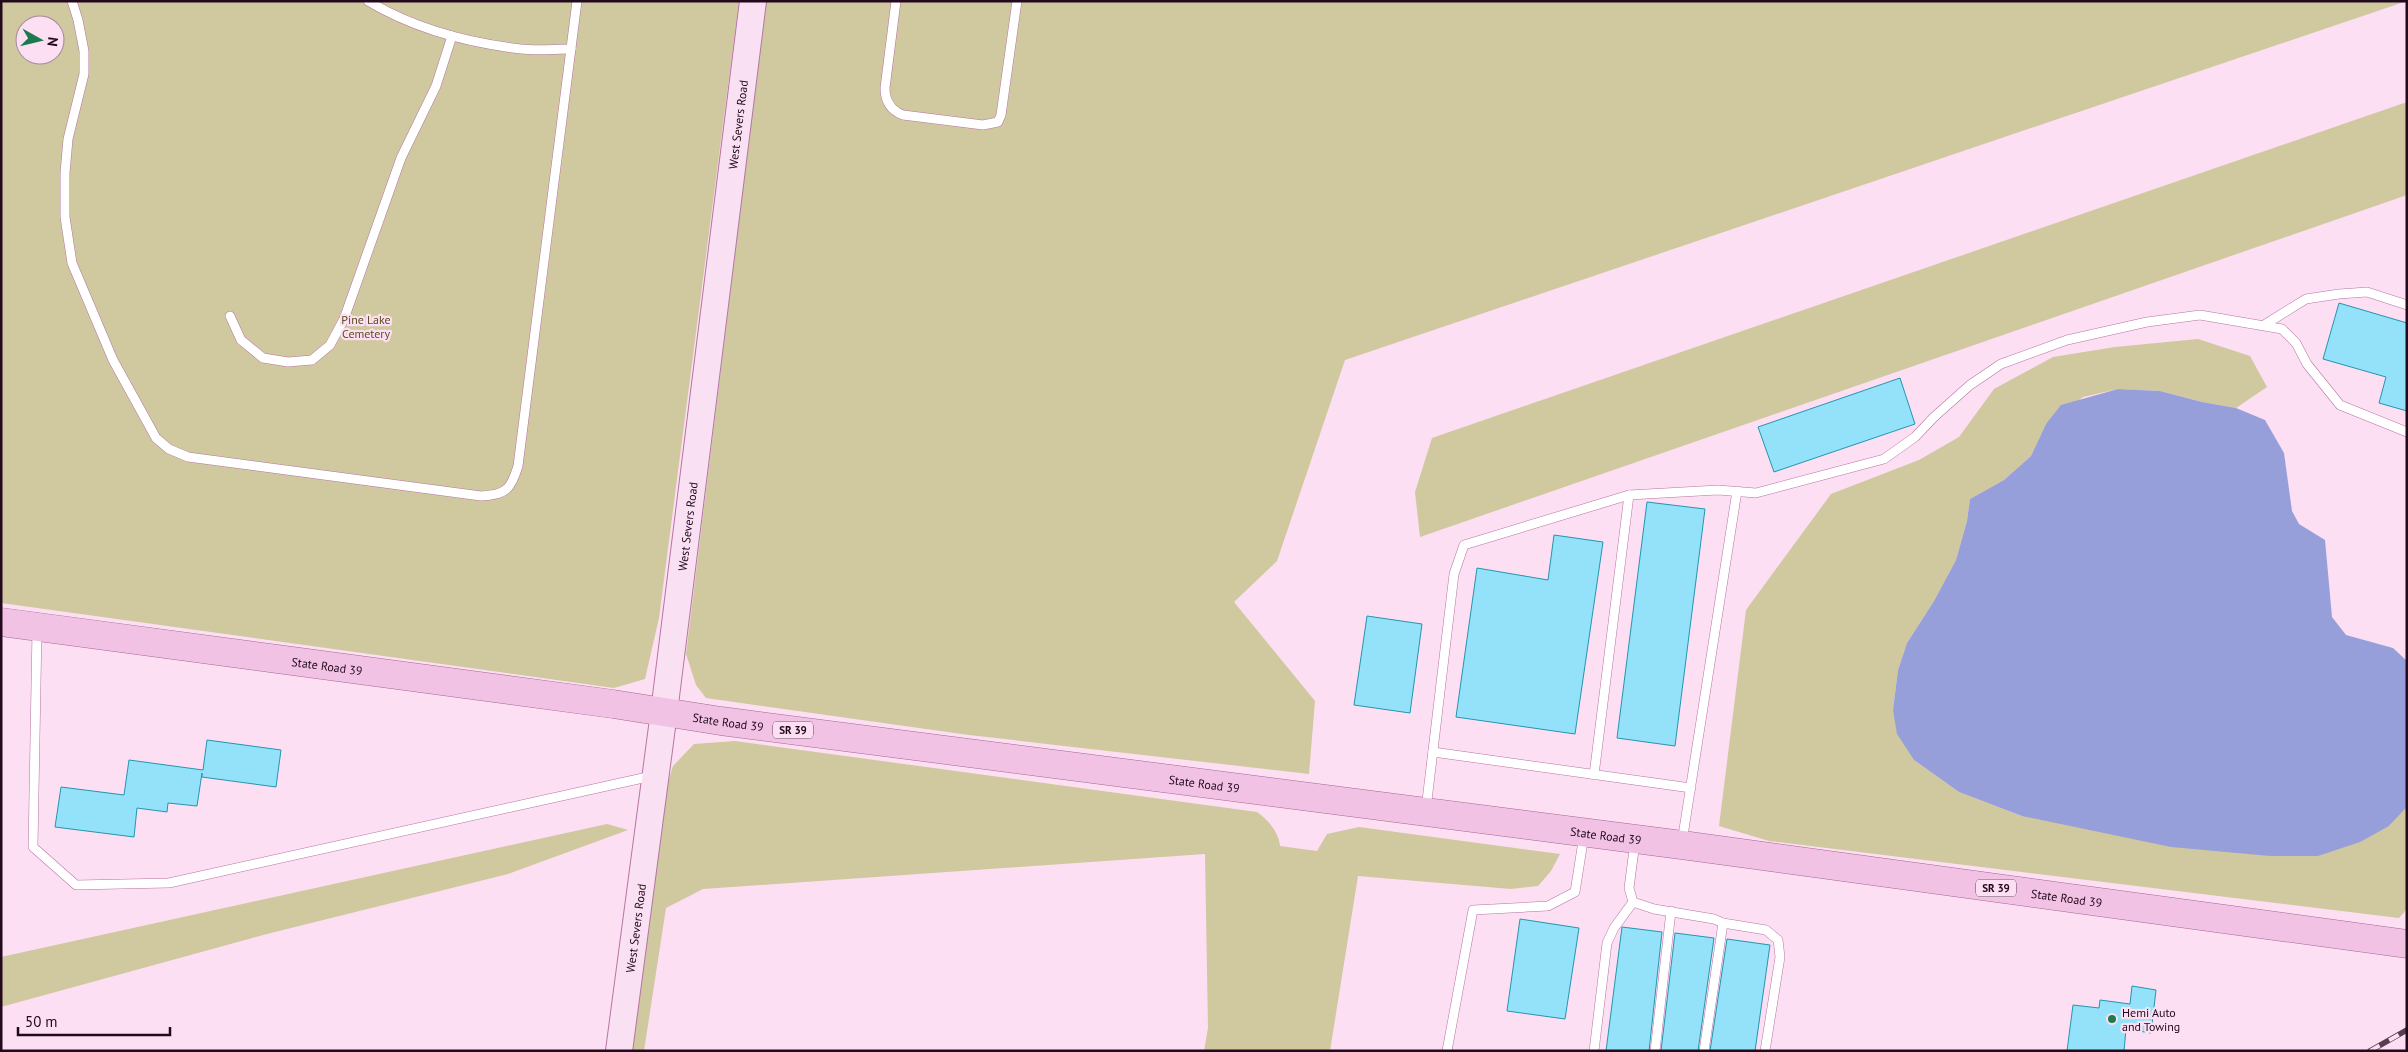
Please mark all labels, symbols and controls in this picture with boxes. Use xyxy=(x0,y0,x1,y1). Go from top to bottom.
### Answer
north arrow xyxy=(15,15,65,65)
text: N xyxy=(43,36,62,48)
street label: West Severs Road xyxy=(725,79,751,170)
park label: Pine Lake Cemetery xyxy=(341,312,391,341)
street label: West Severs Road xyxy=(674,481,700,572)
street label: State Road 39 xyxy=(291,654,363,678)
street label: State Road 39 xyxy=(692,709,765,734)
road number: SR 39 xyxy=(773,722,813,738)
street label: State Road 39 xyxy=(1168,771,1241,795)
street label: State Road 39 xyxy=(1569,823,1642,847)
road number: SR 39 xyxy=(1976,880,2016,896)
street label: West Severs Road xyxy=(622,883,649,974)
street label: State Road 39 xyxy=(2030,885,2103,910)
scale bar xyxy=(18,1004,170,1036)
place label: Hemi Auto and Towing xyxy=(2122,1005,2180,1034)
text: 50 m xyxy=(25,1012,58,1031)
marker: Hemi Auto and Towing xyxy=(2106,1013,2118,1025)

